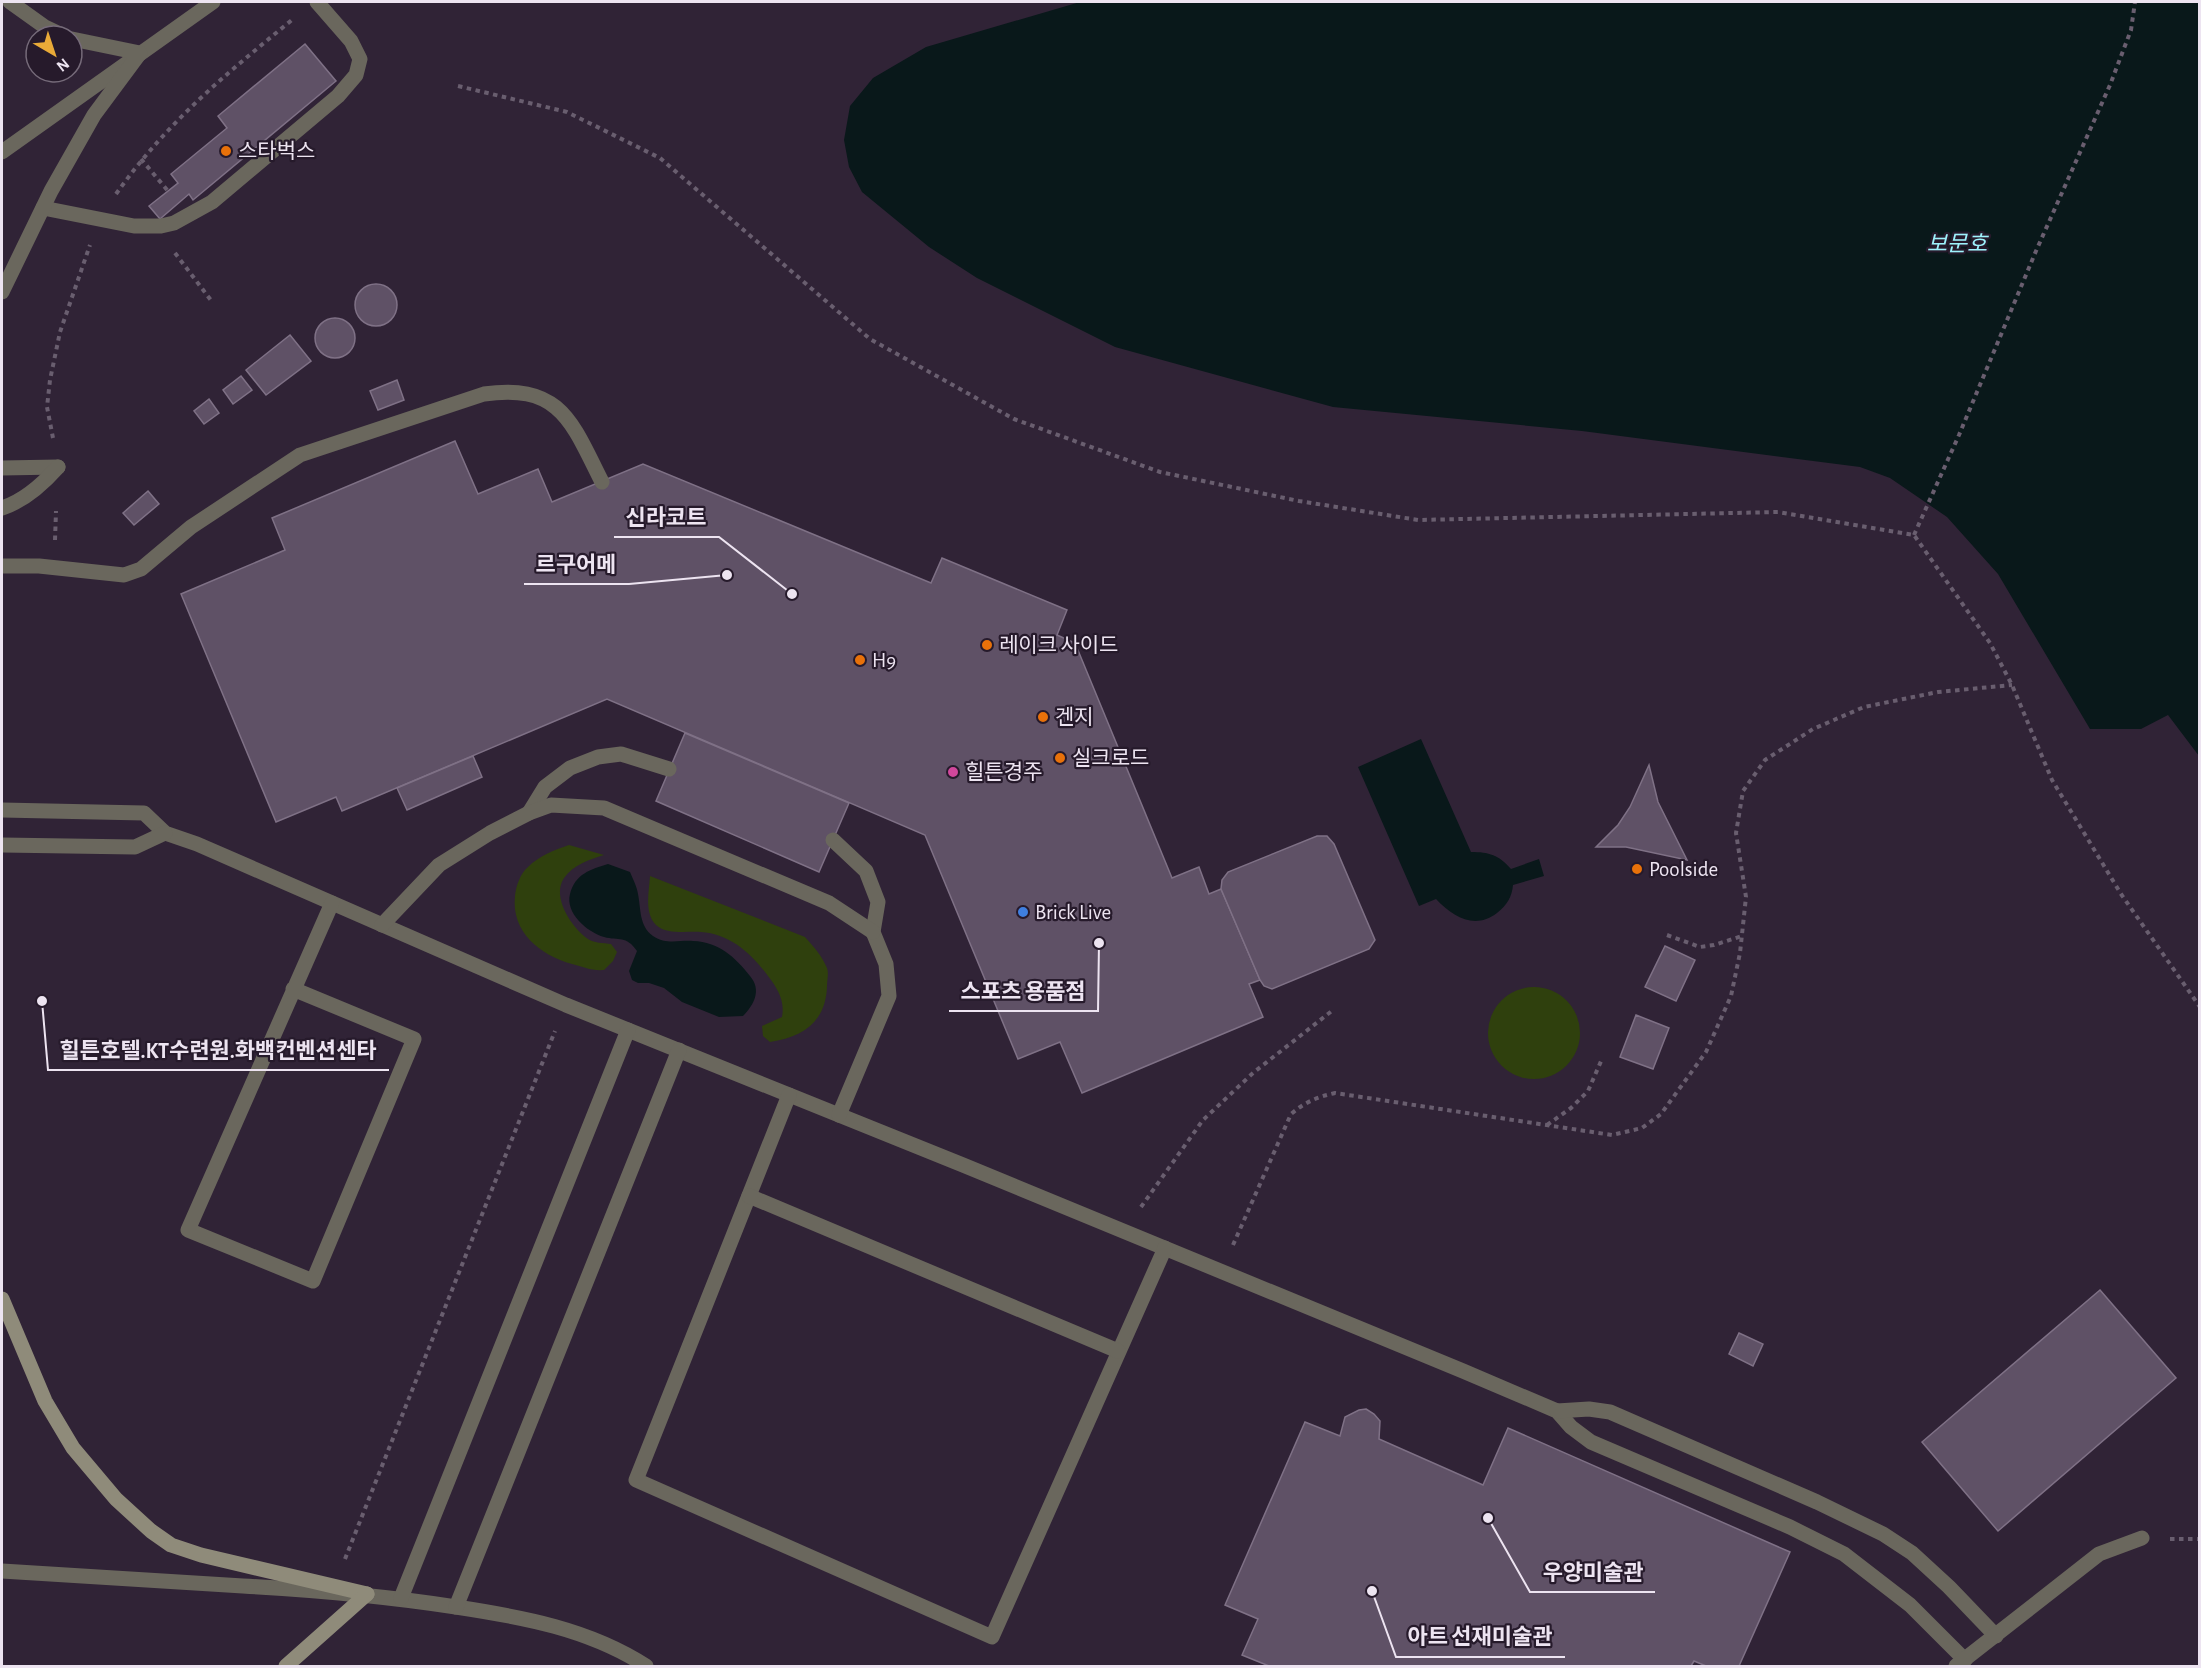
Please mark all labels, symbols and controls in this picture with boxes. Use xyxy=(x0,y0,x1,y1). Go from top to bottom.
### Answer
north arrow xyxy=(24,24,84,84)
text: N xyxy=(53,55,72,75)
place label: 스타벅스 xyxy=(238,140,315,162)
marker: 스타벅스 xyxy=(219,144,233,158)
water label: 보문호 xyxy=(1927,233,1989,255)
callout: 신라코트 xyxy=(614,497,719,537)
text: 신라코트 xyxy=(626,506,706,529)
callout: 르구어메 xyxy=(524,544,629,584)
text: 르구어메 xyxy=(536,553,616,576)
place label: 레이크 사이드 xyxy=(999,634,1118,656)
marker: 레이크 사이드 xyxy=(980,638,994,652)
place label: H9 xyxy=(872,650,896,671)
marker: H9 xyxy=(853,653,867,667)
place label: 겐지 xyxy=(1055,706,1094,728)
marker: 겐지 xyxy=(1036,710,1050,724)
place label: 실크로드 xyxy=(1072,747,1149,769)
marker: 실크로드 xyxy=(1053,751,1067,765)
place label: 힐튼경주 xyxy=(965,761,1042,783)
marker: 힐튼경주 xyxy=(946,765,960,779)
place label: Poolside xyxy=(1649,859,1718,880)
marker: Poolside xyxy=(1630,862,1644,876)
place label: Brick Live xyxy=(1035,902,1111,923)
marker: Brick Live xyxy=(1016,905,1030,919)
callout: 스포츠 용품점 xyxy=(949,971,1098,1011)
text: 스포츠 용품점 xyxy=(961,980,1085,1003)
callout: 힐튼호텔.KT수련원.화백컨벤션센타 xyxy=(48,1030,389,1070)
text: 힐튼호텔.KT수련원.화백컨벤션센타 xyxy=(60,1039,376,1062)
callout: 우양미술관 xyxy=(1530,1552,1655,1592)
text: 우양미술관 xyxy=(1542,1561,1644,1584)
callout: 아트 선재미술관 xyxy=(1396,1617,1565,1657)
text: 아트 선재미술관 xyxy=(1407,1625,1553,1648)

